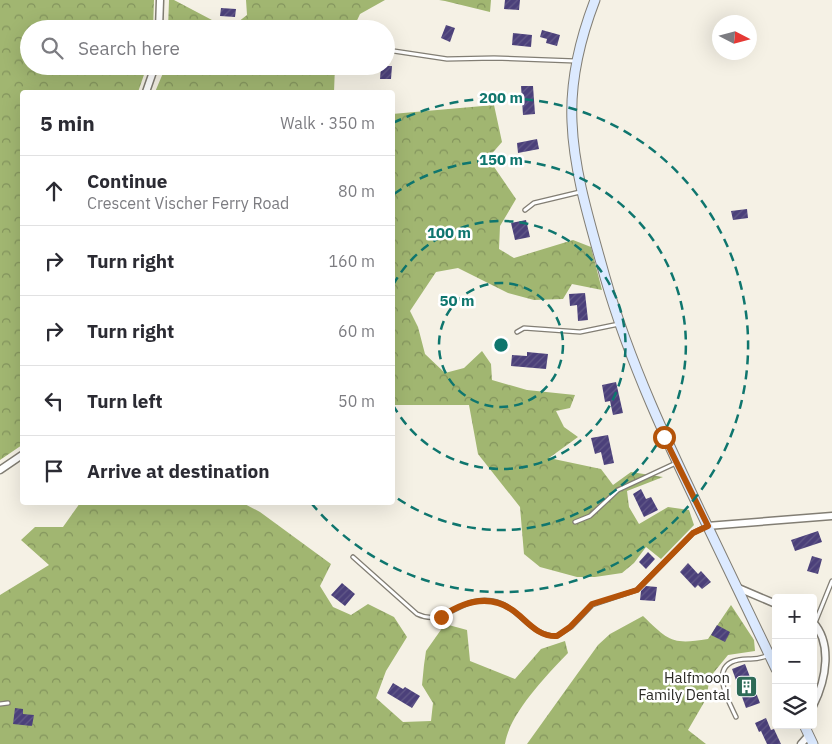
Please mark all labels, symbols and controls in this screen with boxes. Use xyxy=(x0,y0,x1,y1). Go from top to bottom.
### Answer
north arrow xyxy=(712,15,757,60)
search box xyxy=(20,20,395,75)
icon: search xyxy=(38,34,66,62)
text: Search here xyxy=(78,36,180,60)
text: 200 m xyxy=(479,88,523,107)
text: 5 min xyxy=(40,109,95,137)
text: Walk · 350 m xyxy=(280,113,375,133)
text: 150 m xyxy=(479,150,523,169)
text: Continue xyxy=(87,169,167,193)
icon: ahead xyxy=(40,177,68,205)
text: 80 m xyxy=(338,181,375,201)
text: Crescent Vischer Ferry Road xyxy=(87,193,289,213)
text: 100 m xyxy=(427,223,471,242)
icon: right xyxy=(40,247,68,275)
text: Turn right xyxy=(87,249,174,273)
text: 160 m xyxy=(328,251,375,271)
text: 50 m xyxy=(440,291,474,310)
icon: right xyxy=(40,317,68,345)
text: Turn right xyxy=(87,319,174,343)
text: 60 m xyxy=(338,321,375,341)
centre of rings xyxy=(492,336,510,354)
icon: left xyxy=(40,387,68,415)
text: Turn left xyxy=(87,389,163,413)
text: 50 m xyxy=(338,391,375,411)
route start xyxy=(653,426,676,449)
icon: arrive xyxy=(40,457,68,485)
text: Arrive at destination xyxy=(87,459,270,483)
map controls xyxy=(772,594,817,729)
button: + xyxy=(772,594,817,639)
route end xyxy=(430,606,453,629)
button: − xyxy=(772,639,817,684)
place label: Halfmoon Family Dental xyxy=(638,668,730,704)
building icon: Halfmoon Family Dental xyxy=(734,674,758,698)
button: layers xyxy=(772,684,817,729)

